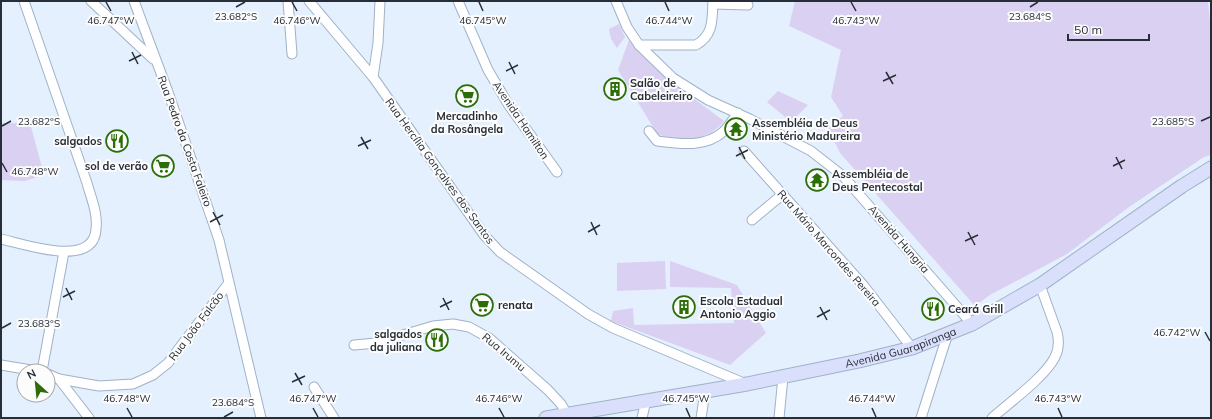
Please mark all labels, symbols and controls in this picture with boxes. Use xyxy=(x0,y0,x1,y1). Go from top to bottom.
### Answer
text: 23.682°S xyxy=(215,10,257,23)
text: 23.684°S xyxy=(1009,10,1051,23)
text: 46.747°W xyxy=(87,14,135,27)
text: 46.746°W xyxy=(273,14,321,27)
text: 46.745°W xyxy=(459,14,507,27)
text: 46.744°W xyxy=(645,14,693,27)
text: 46.743°W xyxy=(832,14,880,27)
scale bar xyxy=(1068,16,1149,42)
text: 50 m xyxy=(1074,22,1102,37)
street label: Rua Pedro da Costa Faleiro xyxy=(155,74,215,208)
building icon: Salão de Cabeleireiro xyxy=(602,76,628,102)
place label: Salão de Cabeleireiro xyxy=(630,76,693,103)
street label: Avenida Hamilton xyxy=(490,78,552,162)
supermarket icon: Mercadinho da Rosângela xyxy=(454,83,480,109)
street label: Rua Hercília Gonçalves dos Santos xyxy=(382,95,498,247)
place label: Mercadinho da Rosângela xyxy=(431,109,503,136)
text: 23.682°S xyxy=(18,115,60,128)
text: 23.685°S xyxy=(1152,115,1194,128)
temple icon: Assembléia de Deus Ministério Madureira xyxy=(723,116,749,142)
place label: Assembléia de Deus Ministério Madureira xyxy=(752,116,860,143)
restaurant icon: salgados xyxy=(104,128,130,154)
place label: salgados xyxy=(54,134,102,148)
supermarket icon: sol de verão xyxy=(150,153,176,179)
place label: sol de verão xyxy=(85,159,148,173)
text: 46.748°W xyxy=(11,165,59,178)
temple icon: Assembléia de Deus Pentecostal xyxy=(804,167,830,193)
place label: Assembléia de Deus Pentecostal xyxy=(832,167,923,194)
street label: Rua Mário Marcondes Pereira xyxy=(774,187,884,309)
street label: Avenida Hungria xyxy=(866,202,932,276)
street label: Rua João Falcão xyxy=(166,289,226,363)
supermarket icon: renata xyxy=(469,292,495,318)
building icon: Escola Estadual Antonio Aggio xyxy=(671,294,697,320)
place label: Escola Estadual Antonio Aggio xyxy=(700,294,783,321)
restaurant icon: Ceará Grill xyxy=(920,296,946,322)
place label: renata xyxy=(498,298,533,312)
place label: Ceará Grill xyxy=(948,302,1003,316)
text: 23.683°S xyxy=(18,317,60,330)
street label: Avenida Guarapiranga xyxy=(844,324,958,371)
text: 46.742°W xyxy=(1153,326,1201,339)
place label: salgados da juliana xyxy=(370,327,422,354)
restaurant icon: salgados da juliana xyxy=(424,327,450,353)
street label: Rua Irumu xyxy=(479,330,529,374)
north arrow xyxy=(16,363,56,403)
text: N xyxy=(25,366,38,382)
text: 46.748°W xyxy=(103,392,151,405)
text: 46.747°W xyxy=(289,392,337,405)
text: 46.746°W xyxy=(475,392,523,405)
text: 46.745°W xyxy=(662,392,710,405)
text: 46.744°W xyxy=(848,392,896,405)
text: 46.743°W xyxy=(1034,392,1082,405)
text: 23.684°S xyxy=(212,396,254,409)

